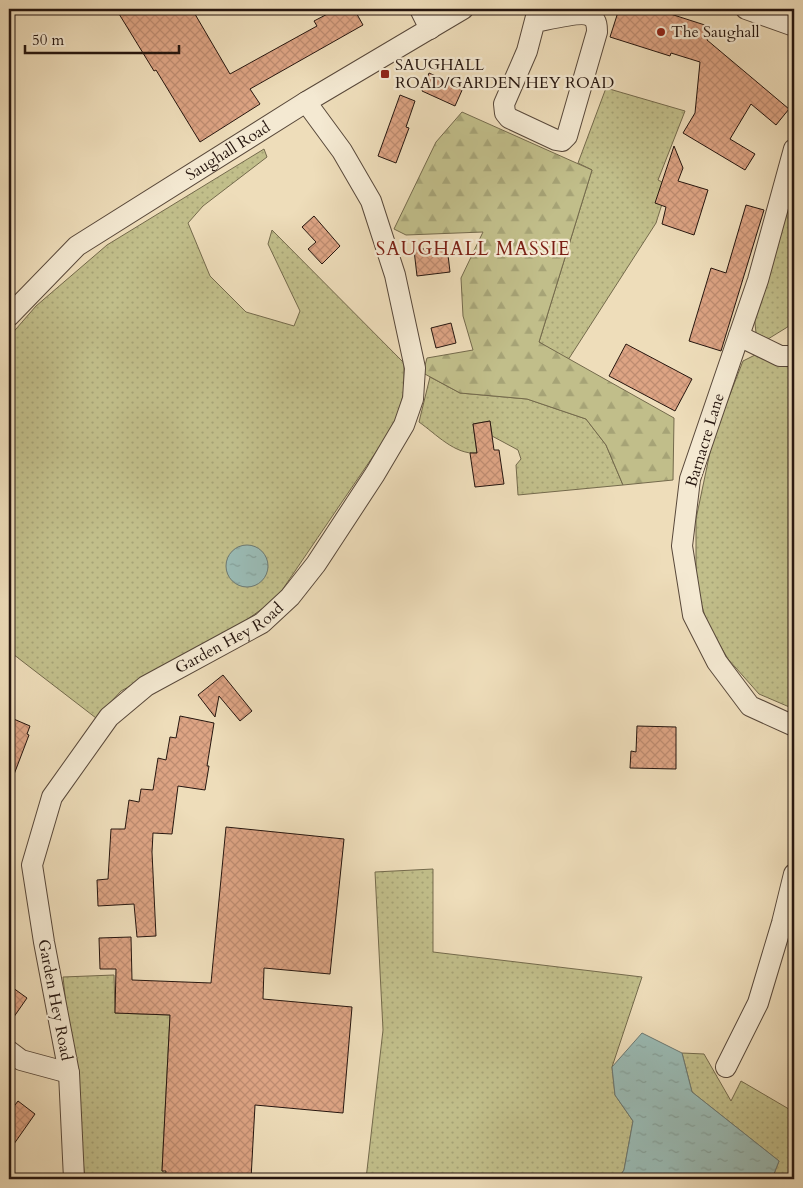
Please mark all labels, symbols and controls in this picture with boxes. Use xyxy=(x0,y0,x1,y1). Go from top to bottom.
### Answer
place label: The Saughall xyxy=(671,21,760,43)
scale bar xyxy=(25,22,179,54)
marker: The Saughall xyxy=(655,26,667,38)
text: 50 m xyxy=(32,30,64,50)
place label: SAUGHALL ROAD/GARDEN HEY ROAD xyxy=(395,54,614,94)
marker: SAUGHALL ROAD/GARDEN HEY ROAD xyxy=(379,68,391,80)
street label: Saughall Road xyxy=(182,116,275,186)
district label: SAUGHALL MASSIE xyxy=(376,236,570,262)
street label: Barnacre Lane xyxy=(680,390,730,490)
street label: Garden Hey Road xyxy=(171,597,289,679)
street label: Garden Hey Road xyxy=(32,937,78,1063)

